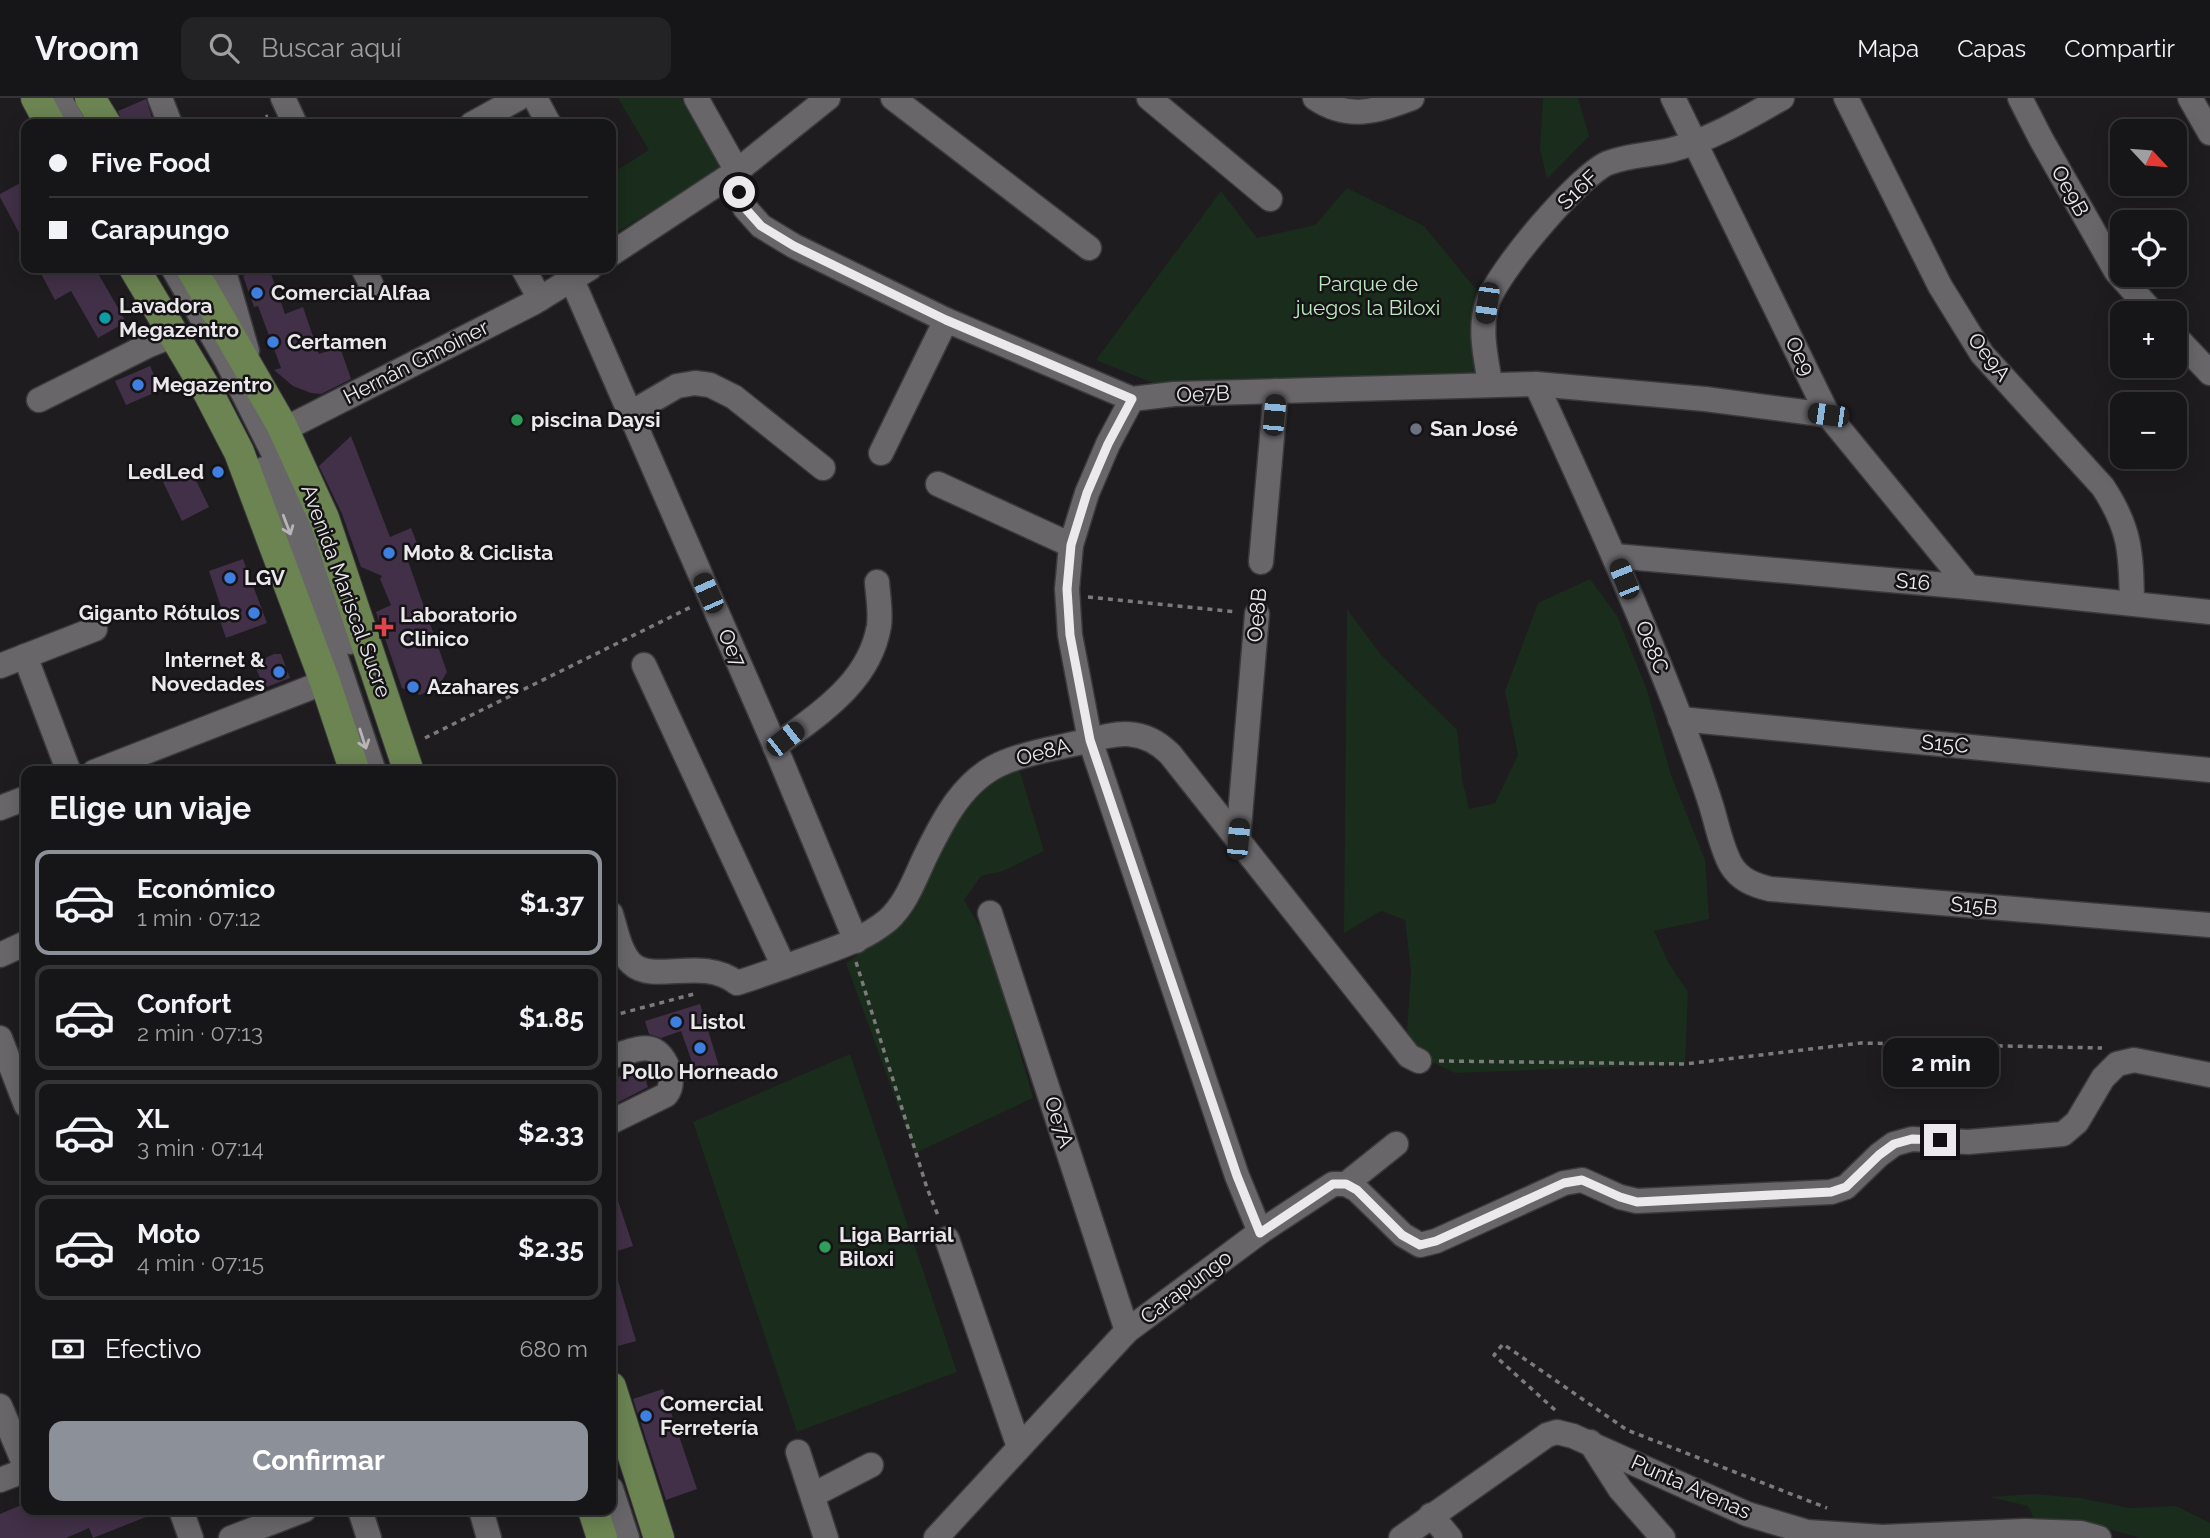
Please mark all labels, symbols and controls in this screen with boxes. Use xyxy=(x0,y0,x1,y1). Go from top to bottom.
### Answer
search box xyxy=(181,17,671,80)
text: Vroom xyxy=(35,29,139,68)
icon: search xyxy=(205,29,243,67)
text: Buscar aquí xyxy=(261,33,401,63)
text: Mapa xyxy=(1857,34,1919,63)
text: Capas xyxy=(1957,34,2026,63)
text: Compartir xyxy=(2064,34,2175,63)
north arrow xyxy=(2110,119,2188,196)
map controls xyxy=(2110,119,2187,469)
text: Five Food xyxy=(91,148,211,178)
street label: Oe9B xyxy=(2046,161,2095,221)
street label: S16F xyxy=(1552,165,1603,215)
route start xyxy=(723,176,755,208)
button: locate xyxy=(2110,210,2187,287)
text: Carapungo xyxy=(91,215,229,245)
park label: Parque de juegos la Biloxi xyxy=(1293,271,1440,320)
place label: Comercial Alfaa xyxy=(271,280,430,305)
car xyxy=(1474,281,1501,325)
marker: Comercial Alfaa xyxy=(249,285,265,301)
place label: Lavadora Megazentro xyxy=(119,293,239,342)
button: + xyxy=(2110,301,2187,378)
marker: Lavadora Megazentro xyxy=(97,310,113,326)
street label: Hernán Gmoiner xyxy=(339,314,493,409)
street label: Oe9A xyxy=(1963,327,2016,386)
place label: Certamen xyxy=(287,329,387,354)
street label: Oe9 xyxy=(1780,332,1821,379)
marker: Certamen xyxy=(265,334,281,350)
place label: Megazentro xyxy=(152,372,272,397)
marker: Megazentro xyxy=(130,377,146,393)
street label: Oe7B xyxy=(1176,380,1230,407)
button: − xyxy=(2110,392,2187,469)
car xyxy=(1262,393,1287,437)
car xyxy=(1806,402,1851,428)
place label: piscina Daysi xyxy=(531,407,661,432)
marker: piscina Daysi xyxy=(509,412,525,428)
place label: San José xyxy=(1430,416,1518,441)
marker: San José xyxy=(1408,421,1424,437)
place label: LedLed xyxy=(127,459,204,484)
marker: LedLed xyxy=(210,464,226,480)
street label: Avenida Mariscal Sucre xyxy=(296,481,397,701)
one-way arrow xyxy=(281,514,294,536)
place label: Moto & Ciclista xyxy=(403,540,553,565)
marker: Moto & Ciclista xyxy=(381,545,397,561)
car xyxy=(1607,556,1642,602)
place label: LGV xyxy=(244,565,286,590)
street label: S16 xyxy=(1895,568,1931,595)
marker: LGV xyxy=(222,570,238,586)
car xyxy=(690,570,727,616)
street label: Oe8B xyxy=(1242,587,1271,643)
place label: Giganto Rótulos xyxy=(79,600,240,625)
place label: Laboratorio Clinico xyxy=(400,602,518,651)
marker: Giganto Rótulos xyxy=(246,605,262,621)
marker: Laboratorio Clinico xyxy=(374,617,394,637)
street label: Oe8C xyxy=(1631,617,1674,677)
street label: Oe7 xyxy=(713,625,752,672)
place label: Internet & Novedades xyxy=(151,647,265,696)
marker: Internet & Novedades xyxy=(271,664,287,680)
place label: Azahares xyxy=(427,674,519,699)
marker: Azahares xyxy=(405,679,421,695)
car xyxy=(762,718,809,760)
one-way arrow xyxy=(358,728,370,750)
street label: S15C xyxy=(1920,729,1970,758)
street label: Oe8A xyxy=(1013,732,1072,771)
text: Elige un viaje xyxy=(49,789,251,826)
car xyxy=(1226,817,1251,861)
icon: car xyxy=(53,871,116,934)
text: Económico xyxy=(137,874,275,904)
text: $1.37 xyxy=(520,888,584,918)
street label: S15B xyxy=(1949,891,1999,920)
text: 1 min · 07:12 xyxy=(137,904,261,931)
icon: car xyxy=(53,986,116,1049)
text: Confort xyxy=(137,989,231,1019)
text: $1.85 xyxy=(519,1003,584,1033)
place label: Listol xyxy=(690,1009,746,1034)
marker: Listol xyxy=(668,1014,684,1030)
text: 2 min · 07:13 xyxy=(137,1019,263,1046)
callout: 2 min xyxy=(1882,1038,1998,1088)
marker: Pollo Horneado xyxy=(692,1040,708,1056)
text: 2 min xyxy=(1911,1049,1971,1076)
place label: Pollo Horneado xyxy=(622,1059,779,1084)
street label: Oe7A xyxy=(1039,1093,1079,1151)
icon: car xyxy=(53,1101,116,1164)
text: XL xyxy=(137,1104,169,1134)
text: $2.33 xyxy=(518,1118,584,1148)
route end xyxy=(1924,1124,1956,1156)
text: 3 min · 07:14 xyxy=(137,1134,264,1161)
icon: car xyxy=(53,1216,116,1279)
text: Moto xyxy=(137,1219,200,1249)
place label: Liga Barrial Biloxi xyxy=(839,1222,954,1271)
text: $2.35 xyxy=(518,1233,584,1263)
marker: Liga Barrial Biloxi xyxy=(817,1239,833,1255)
street label: Carapungo xyxy=(1135,1244,1236,1329)
text: 4 min · 07:15 xyxy=(137,1249,264,1276)
icon: cash xyxy=(49,1330,87,1368)
text: Efectivo xyxy=(105,1334,202,1364)
text: 680 m xyxy=(519,1335,588,1362)
place label: Comercial Ferretería xyxy=(660,1391,763,1440)
marker: Comercial Ferretería xyxy=(638,1408,654,1424)
button: Confirmar xyxy=(49,1421,588,1501)
street label: Punta Arenas xyxy=(1628,1449,1755,1524)

